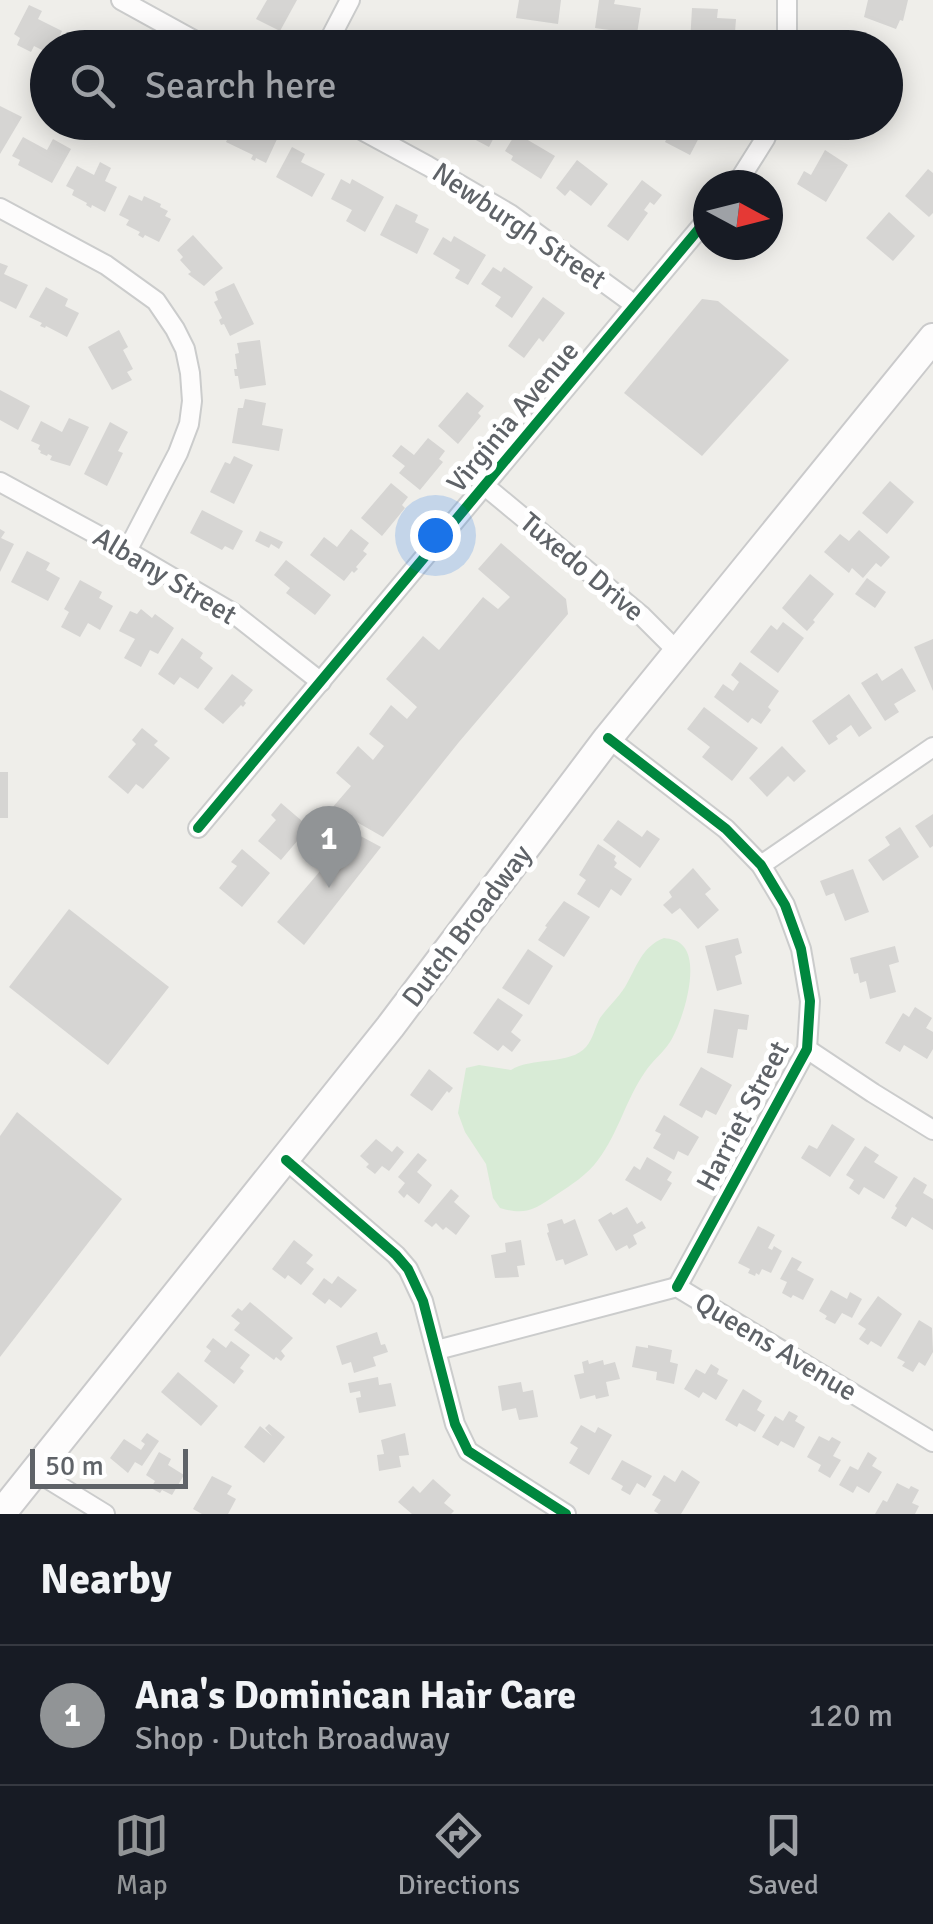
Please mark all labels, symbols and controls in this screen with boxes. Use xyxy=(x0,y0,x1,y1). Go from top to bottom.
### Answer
search box xyxy=(30,30,903,140)
icon: search xyxy=(65,58,120,113)
text: Search here xyxy=(145,62,337,109)
street label: Newburgh Street xyxy=(426,155,612,297)
north arrow xyxy=(693,170,783,260)
street label: Virginia Avenue xyxy=(440,335,586,499)
street label: Tuxedo Drive xyxy=(513,505,651,629)
your location xyxy=(410,510,461,561)
street label: Albany Street xyxy=(87,520,243,632)
pin: 1 xyxy=(296,806,362,888)
street label: Dutch Broadway xyxy=(395,838,539,1014)
street label: Harriet Street xyxy=(689,1035,797,1197)
street label: Queens Avenue xyxy=(689,1285,863,1409)
scale bar xyxy=(30,1444,188,1488)
text: 50 m xyxy=(45,1449,104,1483)
text: Nearby xyxy=(40,1554,172,1605)
text: Ana's Dominican Hair Care xyxy=(135,1672,576,1719)
text: 1 xyxy=(64,1696,81,1735)
text: 120 m xyxy=(809,1696,893,1735)
text: Shop · Dutch Broadway xyxy=(135,1719,450,1758)
tab: Map xyxy=(114,1808,169,1902)
tab: Directions xyxy=(398,1808,520,1902)
tab: Saved xyxy=(748,1808,819,1902)

